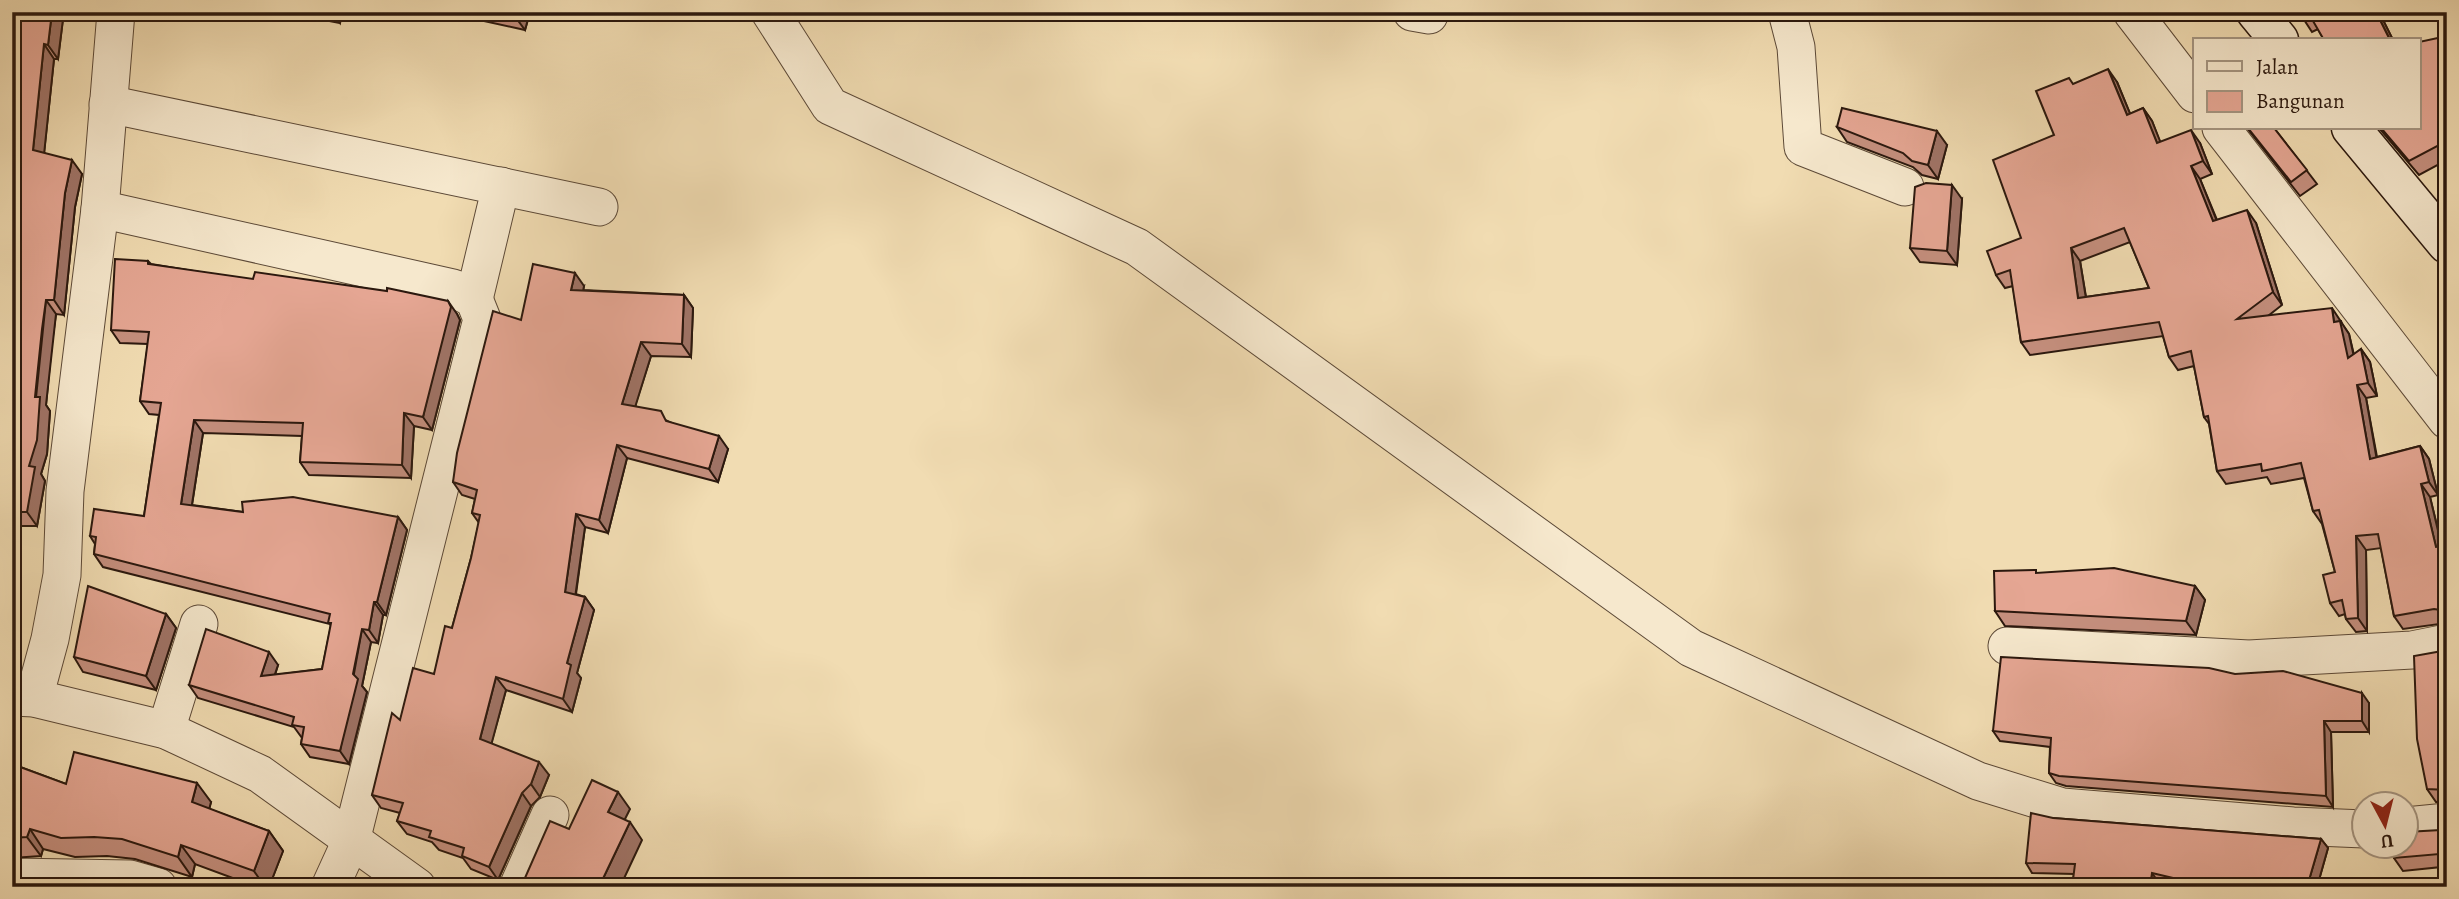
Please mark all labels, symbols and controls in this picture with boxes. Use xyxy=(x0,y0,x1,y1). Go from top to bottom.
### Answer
legend xyxy=(2193,38,2420,130)
text: Jalan xyxy=(2256,53,2298,81)
text: Bangunan xyxy=(2256,87,2345,115)
north arrow xyxy=(2350,790,2420,860)
text: U xyxy=(2379,827,2395,855)

